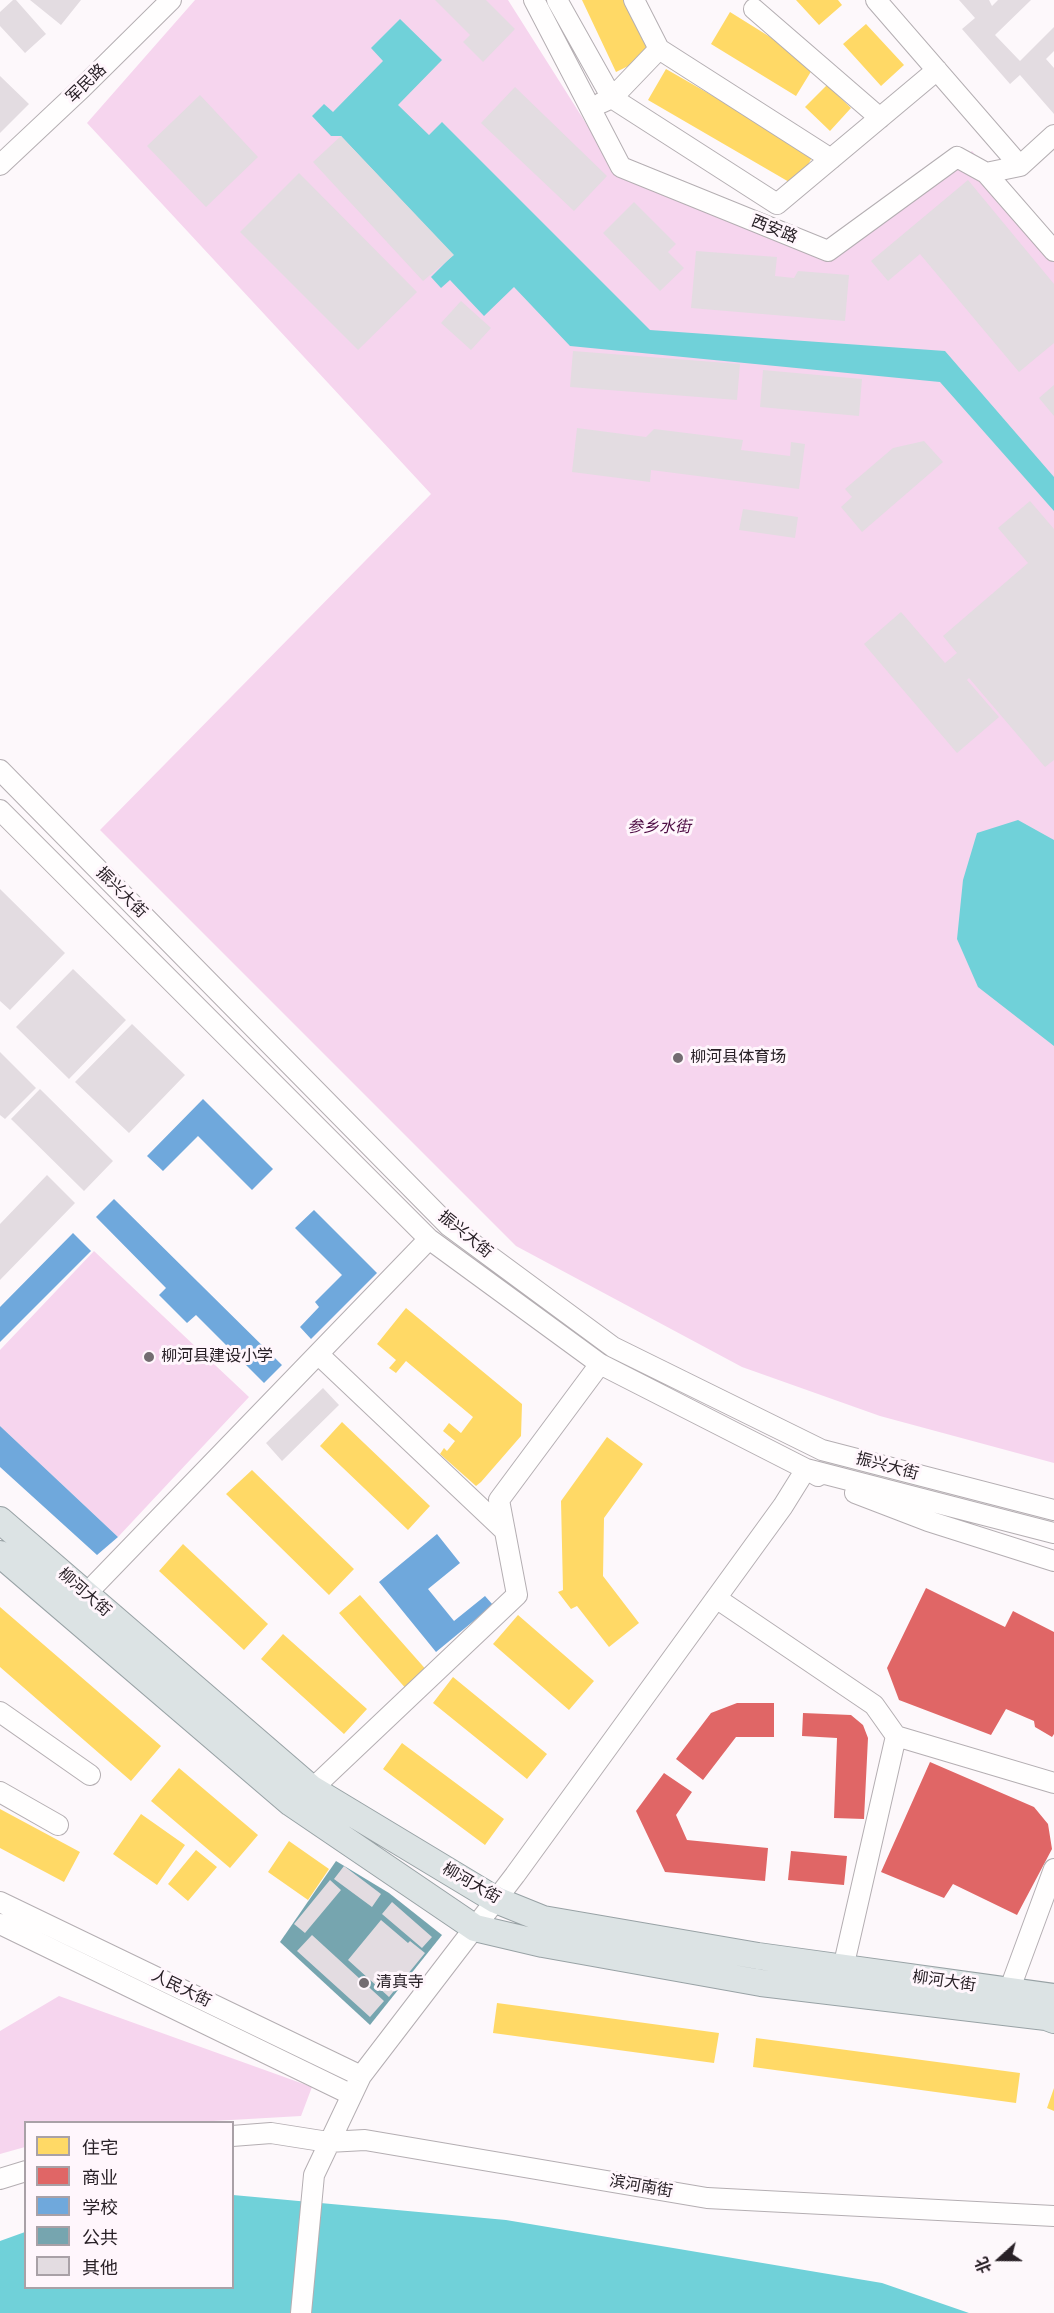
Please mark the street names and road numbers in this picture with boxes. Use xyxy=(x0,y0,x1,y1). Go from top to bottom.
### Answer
street label: 军民路 xyxy=(63,60,111,108)
street label: 西安路 xyxy=(748,212,800,248)
street label: 振兴大街 xyxy=(92,864,150,922)
street label: 振兴大街 xyxy=(434,1207,496,1263)
street label: 振兴大街 xyxy=(854,1449,920,1485)
street label: 柳河大街 xyxy=(54,1565,114,1621)
street label: 柳河大街 xyxy=(438,1860,504,1908)
street label: 人民大街 xyxy=(148,1966,214,2012)
street label: 柳河大街 xyxy=(911,1968,977,1996)
street label: 滨河南街 xyxy=(608,2172,674,2202)

